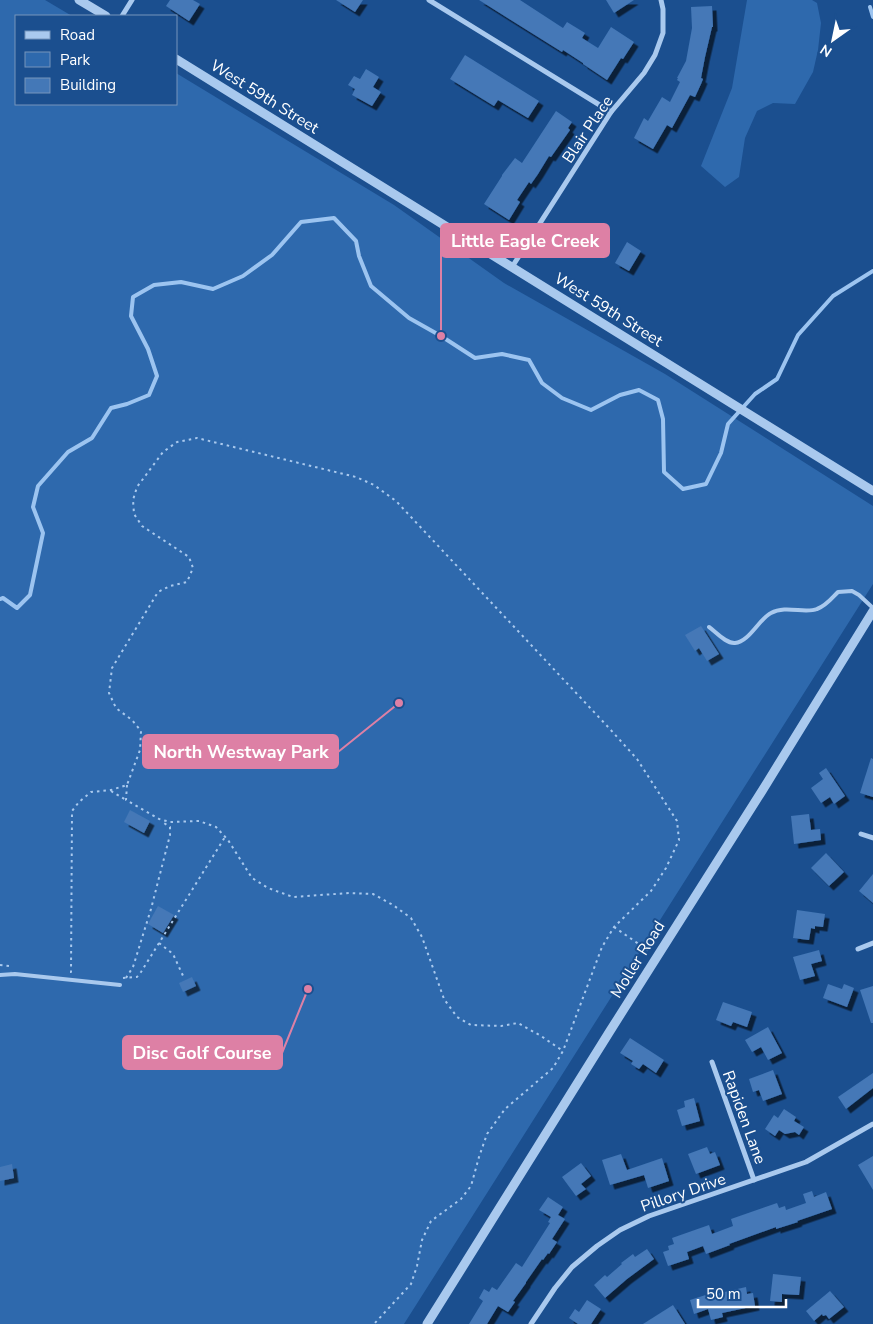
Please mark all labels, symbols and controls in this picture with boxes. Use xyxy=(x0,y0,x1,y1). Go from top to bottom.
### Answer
legend xyxy=(15,15,178,105)
north arrow xyxy=(808,15,858,65)
text: Road xyxy=(60,25,95,45)
text: N xyxy=(817,40,836,61)
text: Park xyxy=(60,50,90,70)
street label: West 59th Street xyxy=(206,55,323,139)
text: Building xyxy=(60,75,116,95)
street label: Blair Place xyxy=(557,92,618,168)
callout: Little Eagle Creek xyxy=(441,224,609,257)
text: Little Eagle Creek xyxy=(451,229,599,253)
street label: West 59th Street xyxy=(550,268,667,352)
callout: North Westway Park xyxy=(143,735,338,768)
text: North Westway Park xyxy=(153,740,329,764)
street label: Moller Road xyxy=(605,917,670,1002)
callout: Disc Golf Course xyxy=(123,1036,282,1069)
text: Disc Golf Course xyxy=(133,1041,272,1065)
street label: Rapiden Lane xyxy=(717,1068,771,1167)
street label: Pillory Drive xyxy=(638,1168,729,1218)
scale bar xyxy=(698,1276,786,1308)
text: 50 m xyxy=(706,1284,741,1304)

